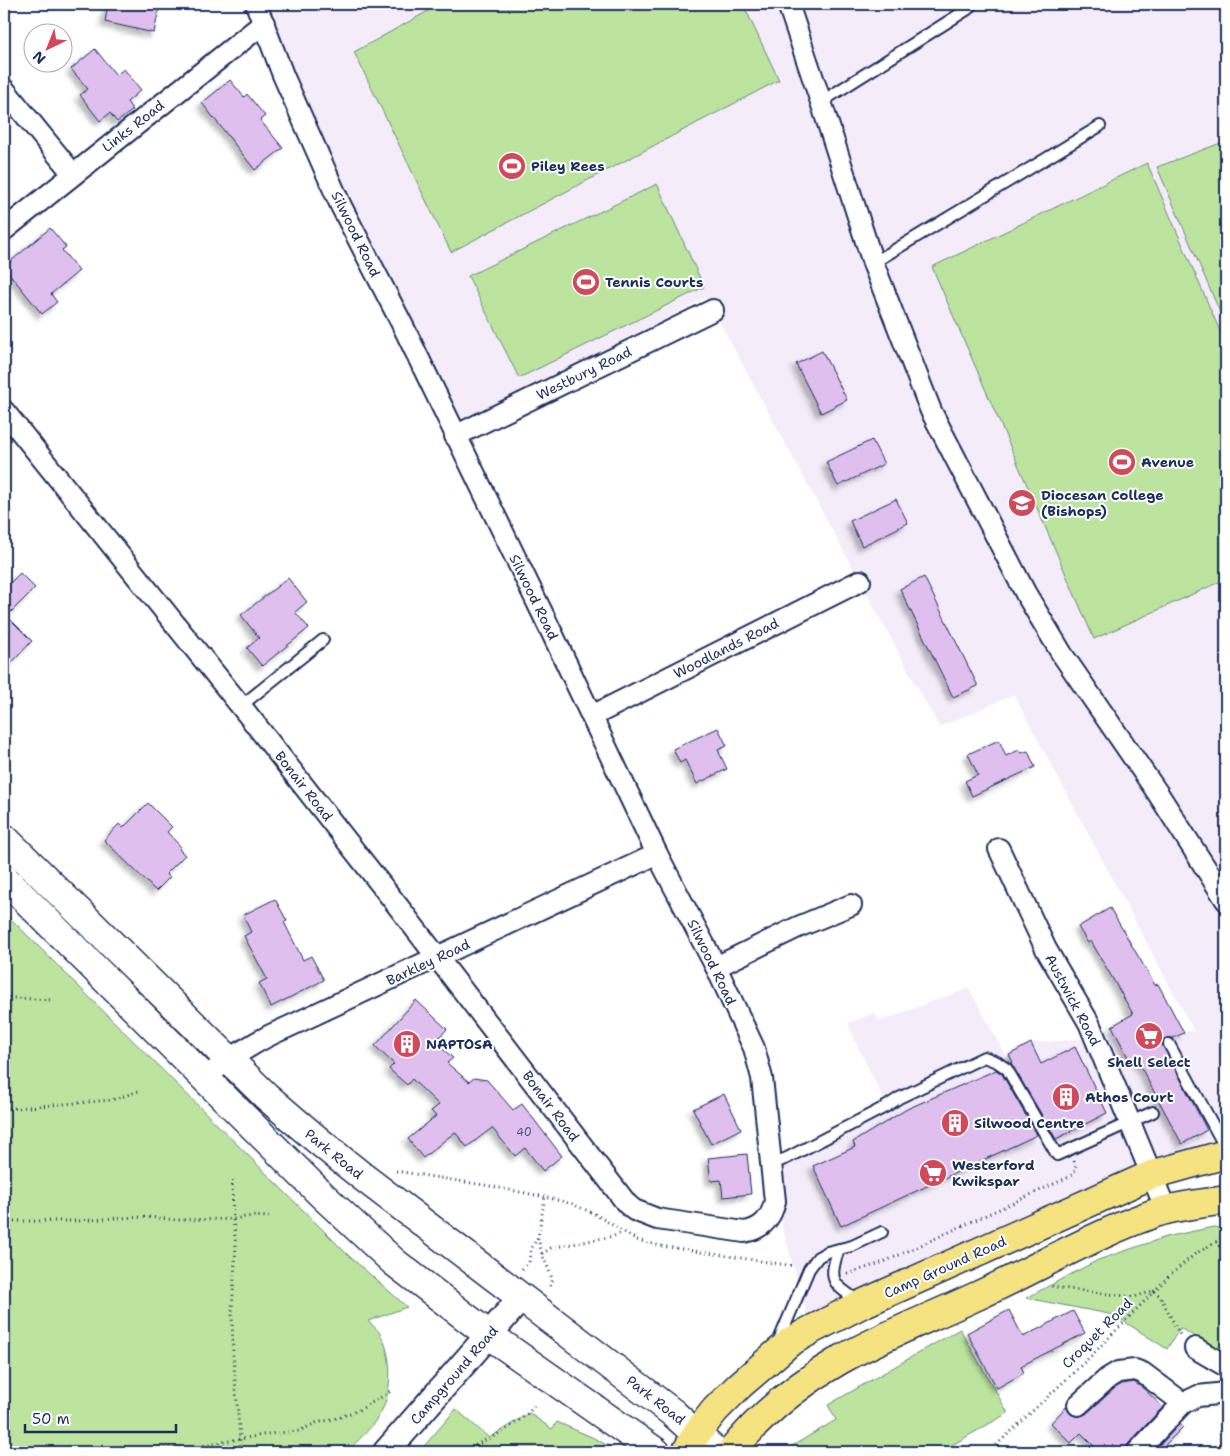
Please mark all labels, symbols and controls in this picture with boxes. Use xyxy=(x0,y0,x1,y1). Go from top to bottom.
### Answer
north arrow xyxy=(22,22,72,72)
text: N xyxy=(29,47,49,68)
street label: Links Road xyxy=(98,96,168,156)
sports icon: Piley Rees xyxy=(497,151,527,181)
place label: Piley Rees xyxy=(531,157,605,175)
street label: Silwood Road xyxy=(327,188,385,280)
sports icon: Tennis Courts xyxy=(571,267,601,297)
place label: Tennis Courts xyxy=(605,273,703,291)
street label: Westbury Road xyxy=(533,342,635,404)
sports icon: Avenue xyxy=(1107,447,1137,477)
place label: Avenue xyxy=(1141,453,1194,471)
place label: Diocesan College (Bishops) xyxy=(1041,486,1164,520)
school or university icon: Diocesan College (Bishops) xyxy=(1007,488,1037,518)
street label: Silwood Road xyxy=(505,551,563,643)
street label: Woodlands Road xyxy=(670,614,782,682)
street label: Bonair Road xyxy=(271,747,337,825)
street label: Silwood Road xyxy=(683,916,741,1008)
street label: Barkley Road xyxy=(383,935,473,989)
street label: Austwick Road xyxy=(1041,951,1105,1049)
supermarket icon: Shell Select xyxy=(1134,1021,1164,1051)
building icon: NAPTOSA xyxy=(392,1029,422,1059)
place label: NAPTOSA xyxy=(426,1035,493,1053)
place label: Shell Select xyxy=(1107,1053,1191,1071)
street label: Bonair Road xyxy=(519,1067,584,1145)
building icon: Athos Court xyxy=(1051,1082,1081,1112)
place label: Athos Court xyxy=(1085,1088,1174,1106)
building icon: Silwood Centre xyxy=(940,1108,970,1138)
place label: Silwood Centre xyxy=(974,1114,1084,1132)
street label: Park Road xyxy=(301,1125,367,1183)
house number: 40 xyxy=(516,1125,532,1140)
place label: Westerford Kwikspar xyxy=(952,1156,1035,1190)
supermarket icon: Westerford Kwikspar xyxy=(918,1158,948,1188)
street label: Camp Ground Road xyxy=(881,1232,1009,1302)
street label: Croquet Road xyxy=(1058,1294,1136,1372)
street label: Campground Road xyxy=(406,1322,502,1428)
street label: Park Road xyxy=(623,1371,689,1429)
scale bar xyxy=(25,1401,176,1433)
text: 50 m xyxy=(32,1409,70,1429)

